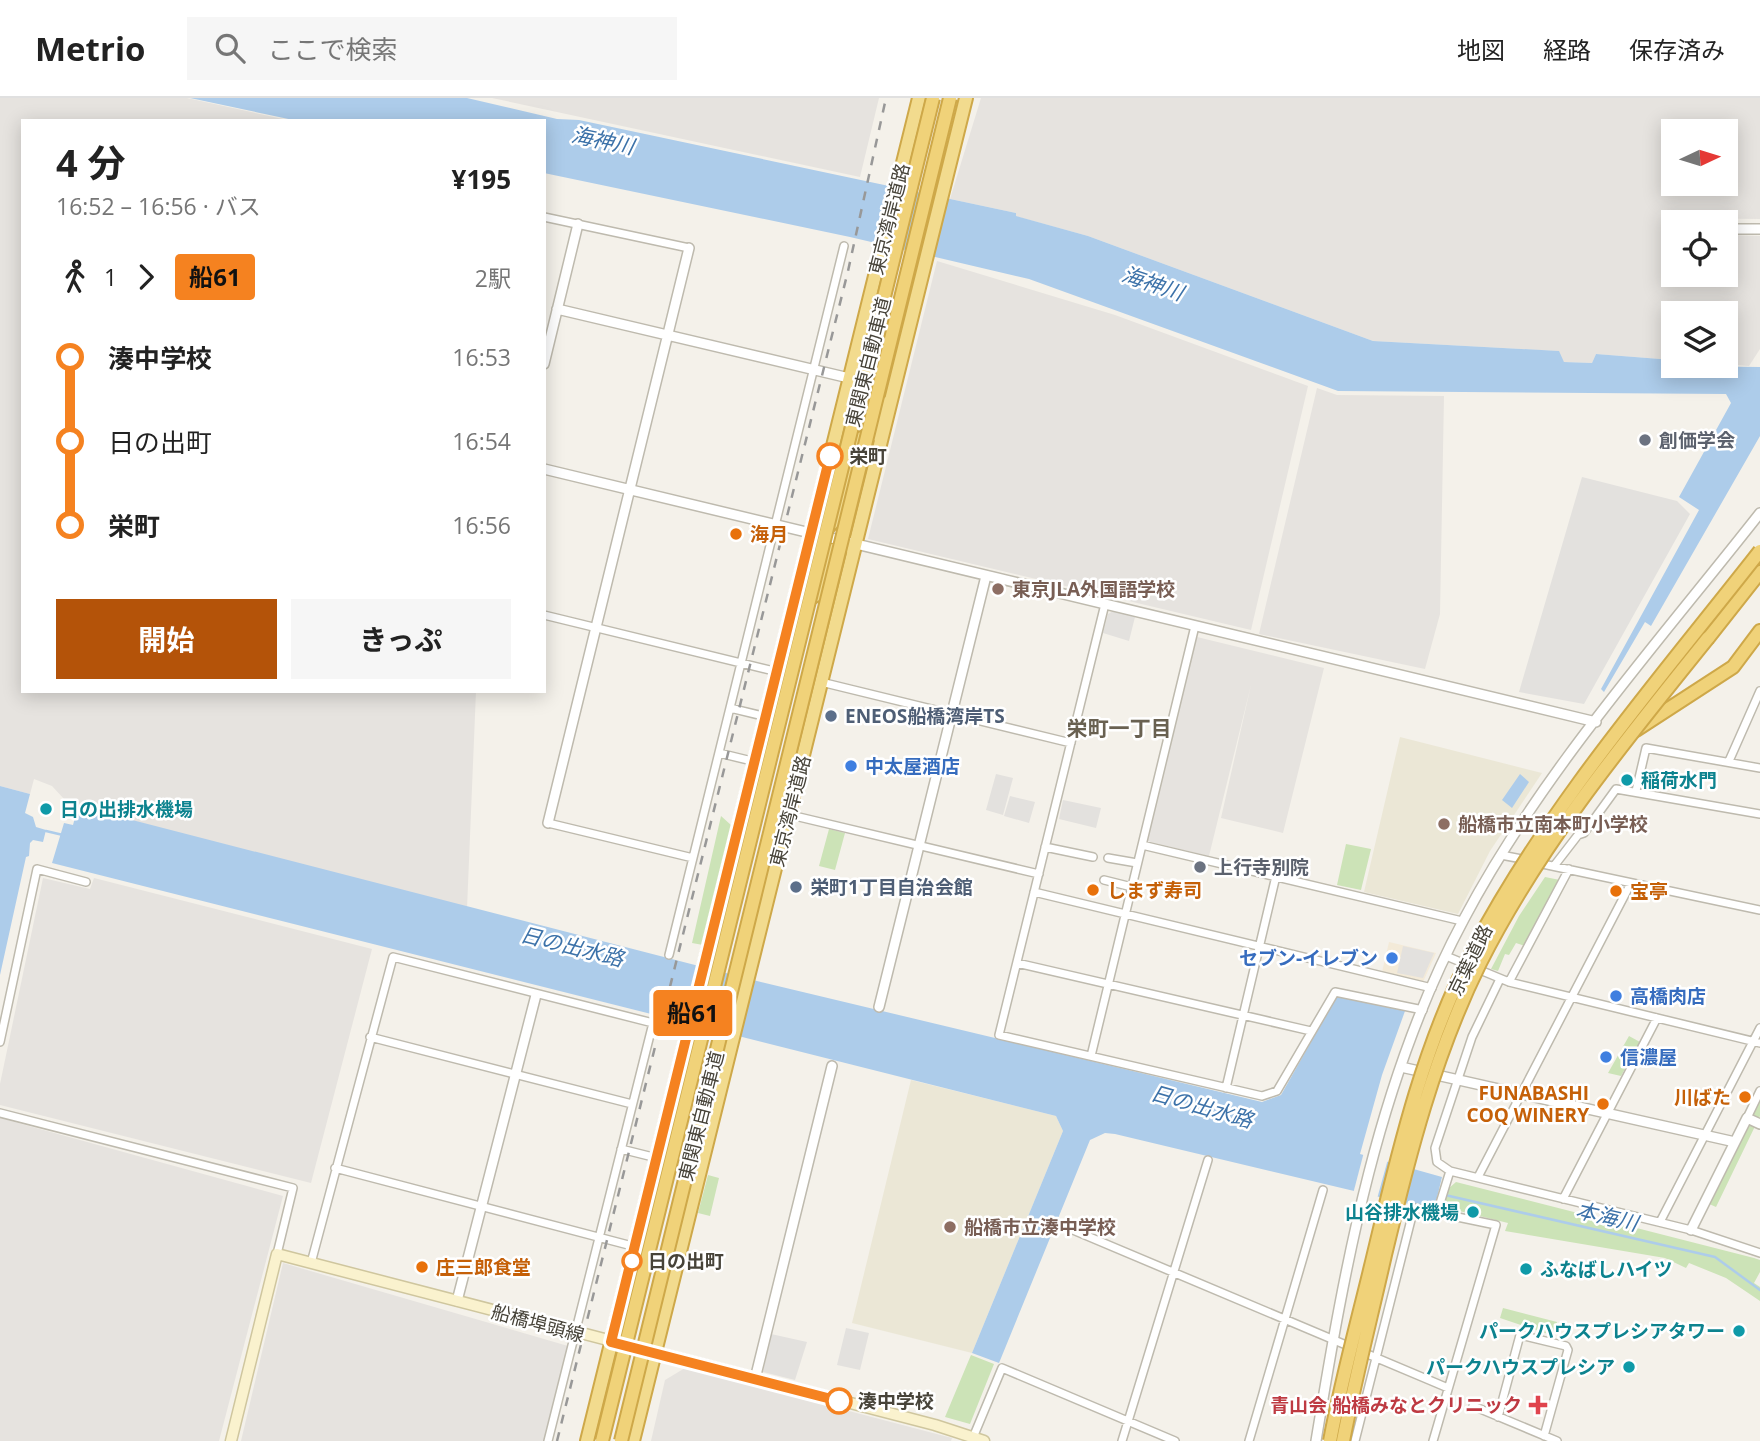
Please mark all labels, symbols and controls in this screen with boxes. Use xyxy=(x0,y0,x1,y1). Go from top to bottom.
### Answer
search box xyxy=(187,17,677,80)
text: Metrio xyxy=(35,26,145,71)
icon: search xyxy=(211,29,249,67)
text: ここで検索 xyxy=(267,31,397,67)
text: 地図 xyxy=(1457,33,1505,66)
text: 経路 xyxy=(1543,33,1591,66)
text: 保存済み xyxy=(1629,33,1725,66)
north arrow xyxy=(1661,119,1738,196)
map controls xyxy=(1661,119,1738,378)
water label: 海神川 xyxy=(569,120,639,161)
text: 4 分 xyxy=(56,136,126,188)
text: ¥195 xyxy=(452,161,511,197)
street label: 東京湾岸道路 xyxy=(863,161,915,277)
text: 16:52 – 16:56 · バス xyxy=(56,190,261,222)
button: locate xyxy=(1661,210,1738,287)
icon: walk xyxy=(56,258,94,296)
icon: forward xyxy=(127,258,165,296)
text: 船61 xyxy=(189,260,241,293)
water label: 海神川 xyxy=(1119,260,1189,307)
text: 1 xyxy=(104,261,117,293)
text: 2駅 xyxy=(475,262,511,294)
street label: 東関東自動車道 xyxy=(839,294,897,430)
button: layers xyxy=(1661,301,1738,378)
text: 湊中学校 xyxy=(108,340,212,376)
text: 16:53 xyxy=(452,341,511,373)
text: 日の出町 xyxy=(108,424,212,460)
text: 16:54 xyxy=(452,425,511,457)
place label: 創価学会 xyxy=(1659,427,1735,453)
marker: 創価学会 xyxy=(1637,432,1653,448)
marker: 栄町 xyxy=(817,443,843,469)
place label: 栄町 xyxy=(849,443,887,469)
text: 栄町 xyxy=(108,508,160,544)
text: 16:56 xyxy=(452,509,511,541)
place label: 海月 xyxy=(750,521,788,547)
marker: 海月 xyxy=(728,526,744,542)
place label: 東京JLA外国語学校 xyxy=(1012,576,1175,602)
marker: 東京JLA外国語学校 xyxy=(990,581,1006,597)
button: 開始 xyxy=(56,599,277,679)
button: きっぷ xyxy=(291,599,511,679)
place label: ENEOS船橋湾岸TS xyxy=(845,703,1005,729)
marker: ENEOS船橋湾岸TS xyxy=(823,708,839,724)
district label: 栄町一丁目 xyxy=(1067,714,1172,742)
street label: 東京湾岸道路 xyxy=(764,753,816,869)
place label: 中太屋酒店 xyxy=(865,753,960,779)
marker: 中太屋酒店 xyxy=(843,758,859,774)
place label: 稲荷水門 xyxy=(1641,767,1717,793)
marker: 稲荷水門 xyxy=(1619,772,1635,788)
place label: 日の出排水機場 xyxy=(60,796,193,822)
marker: 日の出排水機場 xyxy=(38,801,54,817)
place label: 船橋市立南本町小学校 xyxy=(1458,811,1648,837)
marker: 船橋市立南本町小学校 xyxy=(1436,816,1452,832)
place label: 上行寺別院 xyxy=(1214,854,1309,880)
marker: 上行寺別院 xyxy=(1192,859,1208,875)
place label: 栄町1丁目自治会館 xyxy=(810,874,973,900)
place label: しまず寿司 xyxy=(1107,877,1202,903)
place label: 宝亭 xyxy=(1630,878,1668,904)
marker: 栄町1丁目自治会館 xyxy=(788,879,804,895)
marker: しまず寿司 xyxy=(1085,882,1101,898)
marker: 宝亭 xyxy=(1608,883,1624,899)
water label: 日の出水路 xyxy=(518,920,628,973)
street label: 京葉道路 xyxy=(1442,920,1498,1000)
place label: セブン-イレブン xyxy=(1239,945,1378,971)
marker: セブン-イレブン xyxy=(1384,950,1400,966)
place label: 高橋肉店 xyxy=(1630,983,1706,1009)
marker: 高橋肉店 xyxy=(1608,988,1624,1004)
line badge: 船61 xyxy=(653,990,733,1036)
text: 船61 xyxy=(667,996,719,1029)
place label: 信濃屋 xyxy=(1620,1044,1677,1070)
street label: 東関東自動車道 xyxy=(672,1048,730,1184)
marker: 信濃屋 xyxy=(1598,1049,1614,1065)
water label: 日の出水路 xyxy=(1148,1078,1258,1134)
place label: FUNABASHI COQ WINERY xyxy=(1467,1080,1589,1128)
place label: 川ばた xyxy=(1674,1084,1731,1110)
marker: 川ばた xyxy=(1737,1089,1753,1105)
marker: FUNABASHI COQ WINERY xyxy=(1595,1096,1611,1112)
water label: 本海川 xyxy=(1573,1195,1643,1237)
place label: 山谷排水機場 xyxy=(1345,1199,1459,1225)
marker: 山谷排水機場 xyxy=(1465,1204,1481,1220)
place label: 船橋市立湊中学校 xyxy=(964,1214,1116,1240)
marker: 船橋市立湊中学校 xyxy=(942,1219,958,1235)
place label: 日の出町 xyxy=(648,1248,724,1274)
marker: 日の出町 xyxy=(622,1251,642,1271)
place label: 庄三郎食堂 xyxy=(436,1254,531,1280)
place label: ふなばしハイツ xyxy=(1540,1256,1673,1282)
marker: 庄三郎食堂 xyxy=(414,1259,430,1275)
marker: ふなばしハイツ xyxy=(1518,1261,1534,1277)
street label: 船橋埠頭線 xyxy=(489,1298,587,1348)
place label: パークハウスプレシアタワー xyxy=(1479,1318,1725,1344)
marker: パークハウスプレシアタワー xyxy=(1731,1323,1747,1339)
place label: パークハウスプレシア xyxy=(1426,1354,1615,1380)
marker: パークハウスプレシア xyxy=(1621,1359,1637,1375)
marker: 湊中学校 xyxy=(826,1388,852,1414)
place label: 湊中学校 xyxy=(858,1388,934,1414)
place label: 青山会 船橋みなとクリニック xyxy=(1270,1392,1522,1418)
marker: 青山会 船橋みなとクリニック xyxy=(1528,1395,1548,1415)

